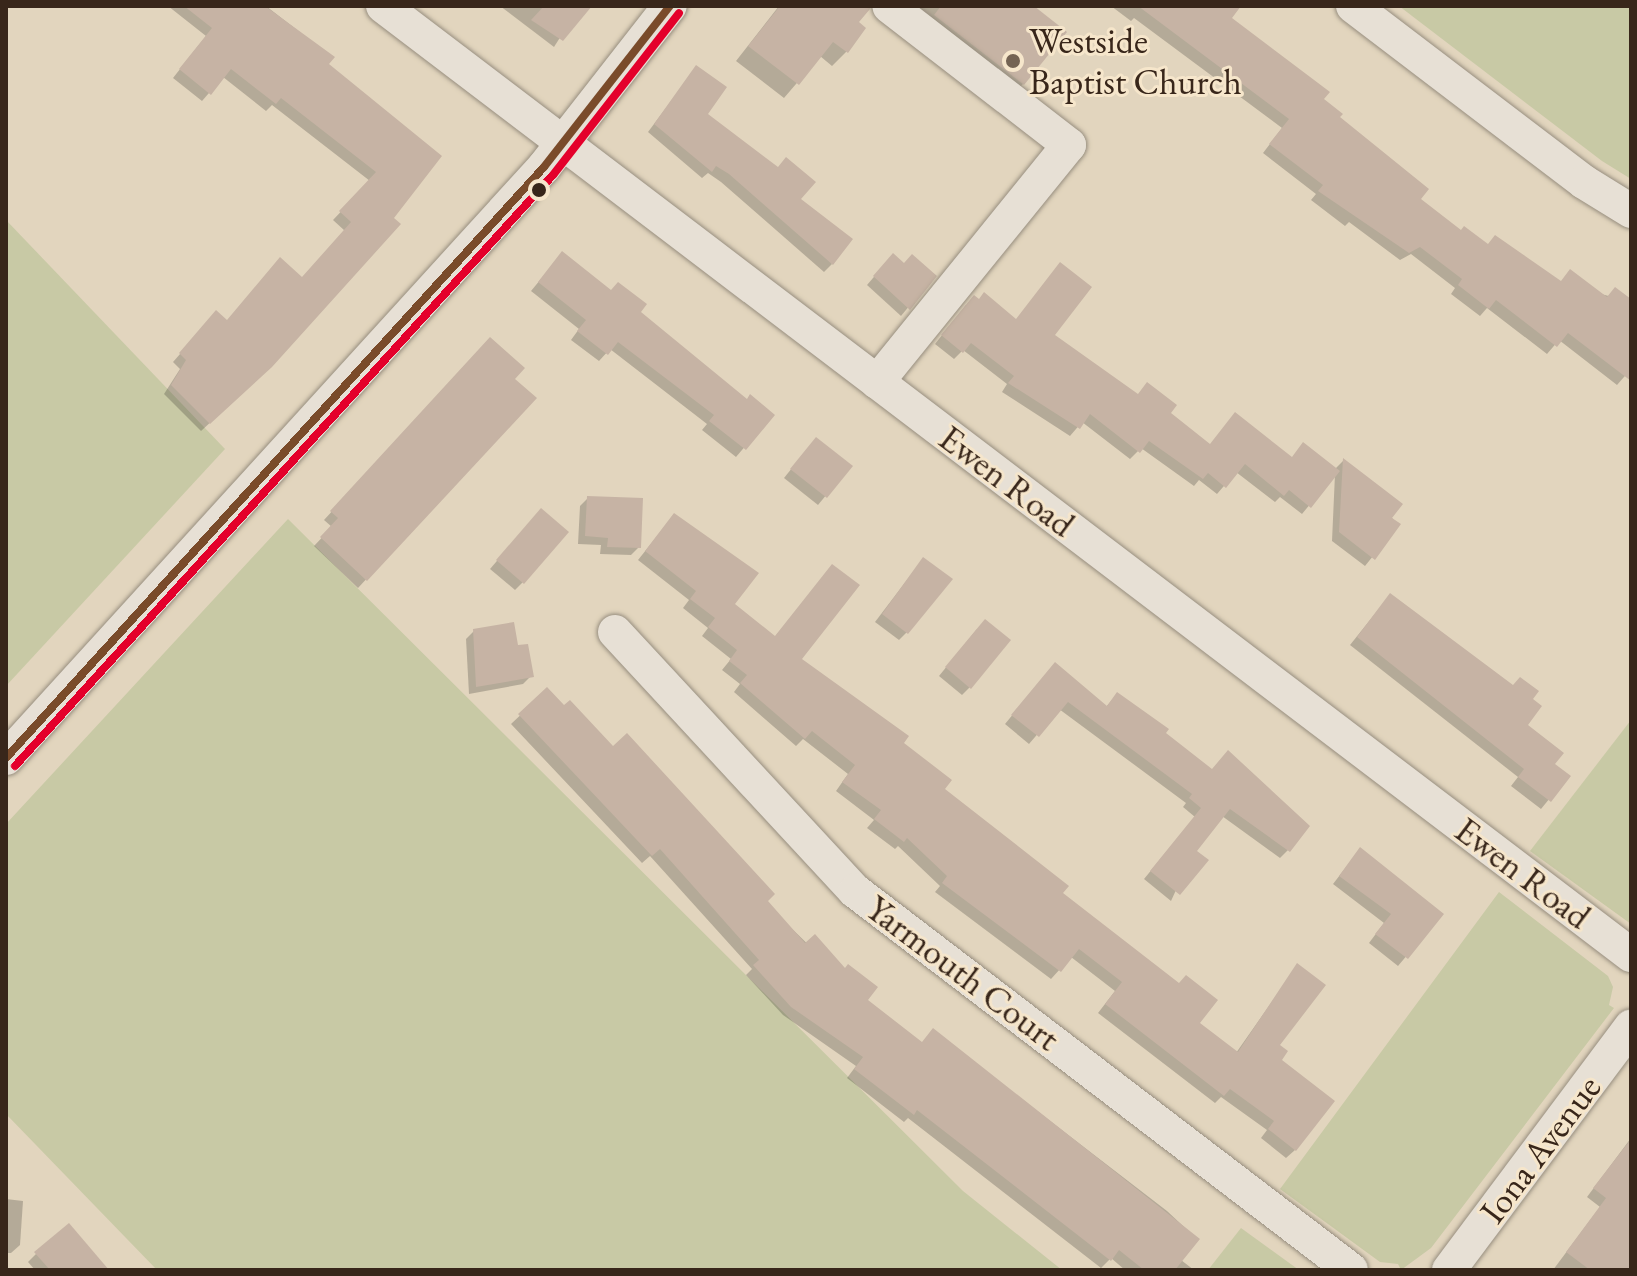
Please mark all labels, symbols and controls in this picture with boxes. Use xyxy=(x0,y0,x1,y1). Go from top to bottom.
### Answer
place label: Westside Baptist Church xyxy=(1029,18,1242,103)
marker: Westside Baptist Church xyxy=(1004,52,1022,70)
unlabelled marker xyxy=(531,182,547,198)
street label: Ewen Road xyxy=(931,416,1083,546)
street label: Ewen Road xyxy=(1447,808,1599,938)
street label: Yarmouth Court xyxy=(858,886,1068,1060)
street label: Iona Avenue xyxy=(1470,1067,1610,1231)

